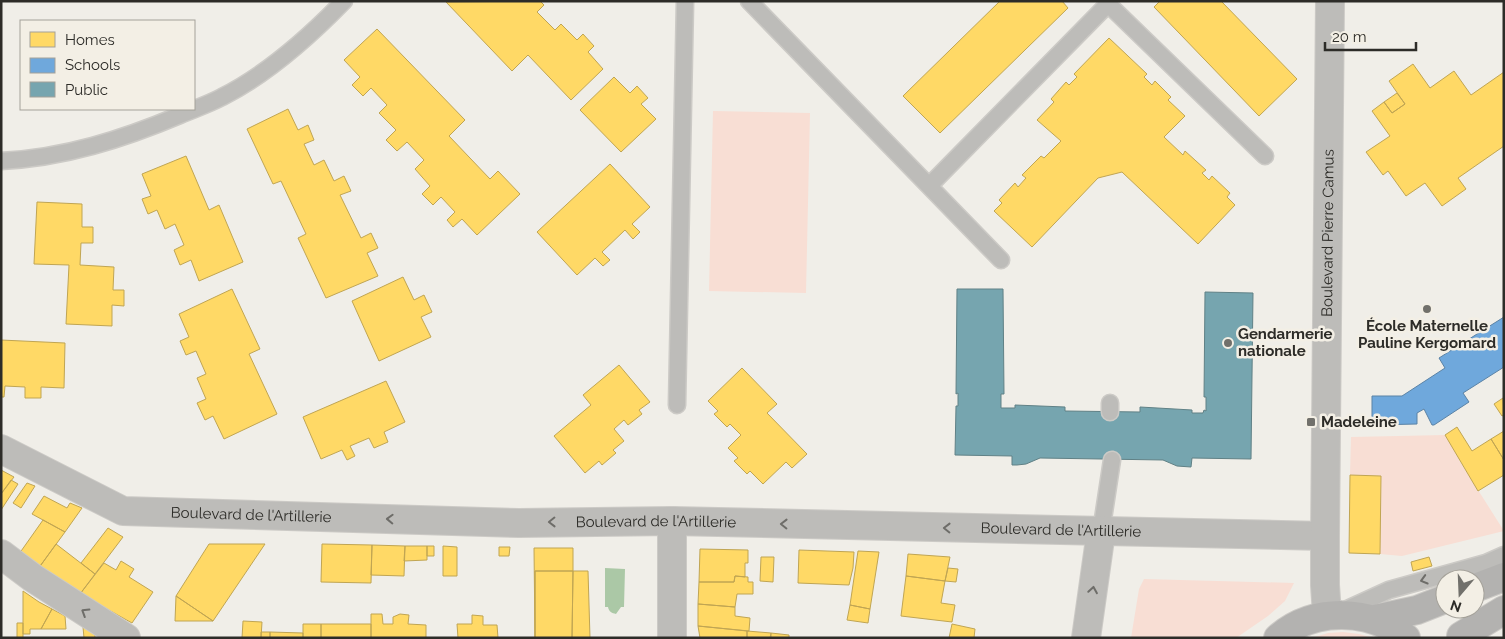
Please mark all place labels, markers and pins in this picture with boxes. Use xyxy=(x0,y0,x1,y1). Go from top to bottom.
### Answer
marker: École Maternelle Pauline Kergomard xyxy=(1421,303,1433,315)
place label: École Maternelle Pauline Kergomard xyxy=(1358,317,1496,352)
place label: Gendarmerie nationale xyxy=(1238,325,1333,360)
marker: Gendarmerie nationale xyxy=(1222,337,1234,349)
place label: Madeleine xyxy=(1321,413,1397,431)
marker: Madeleine xyxy=(1305,416,1317,428)

